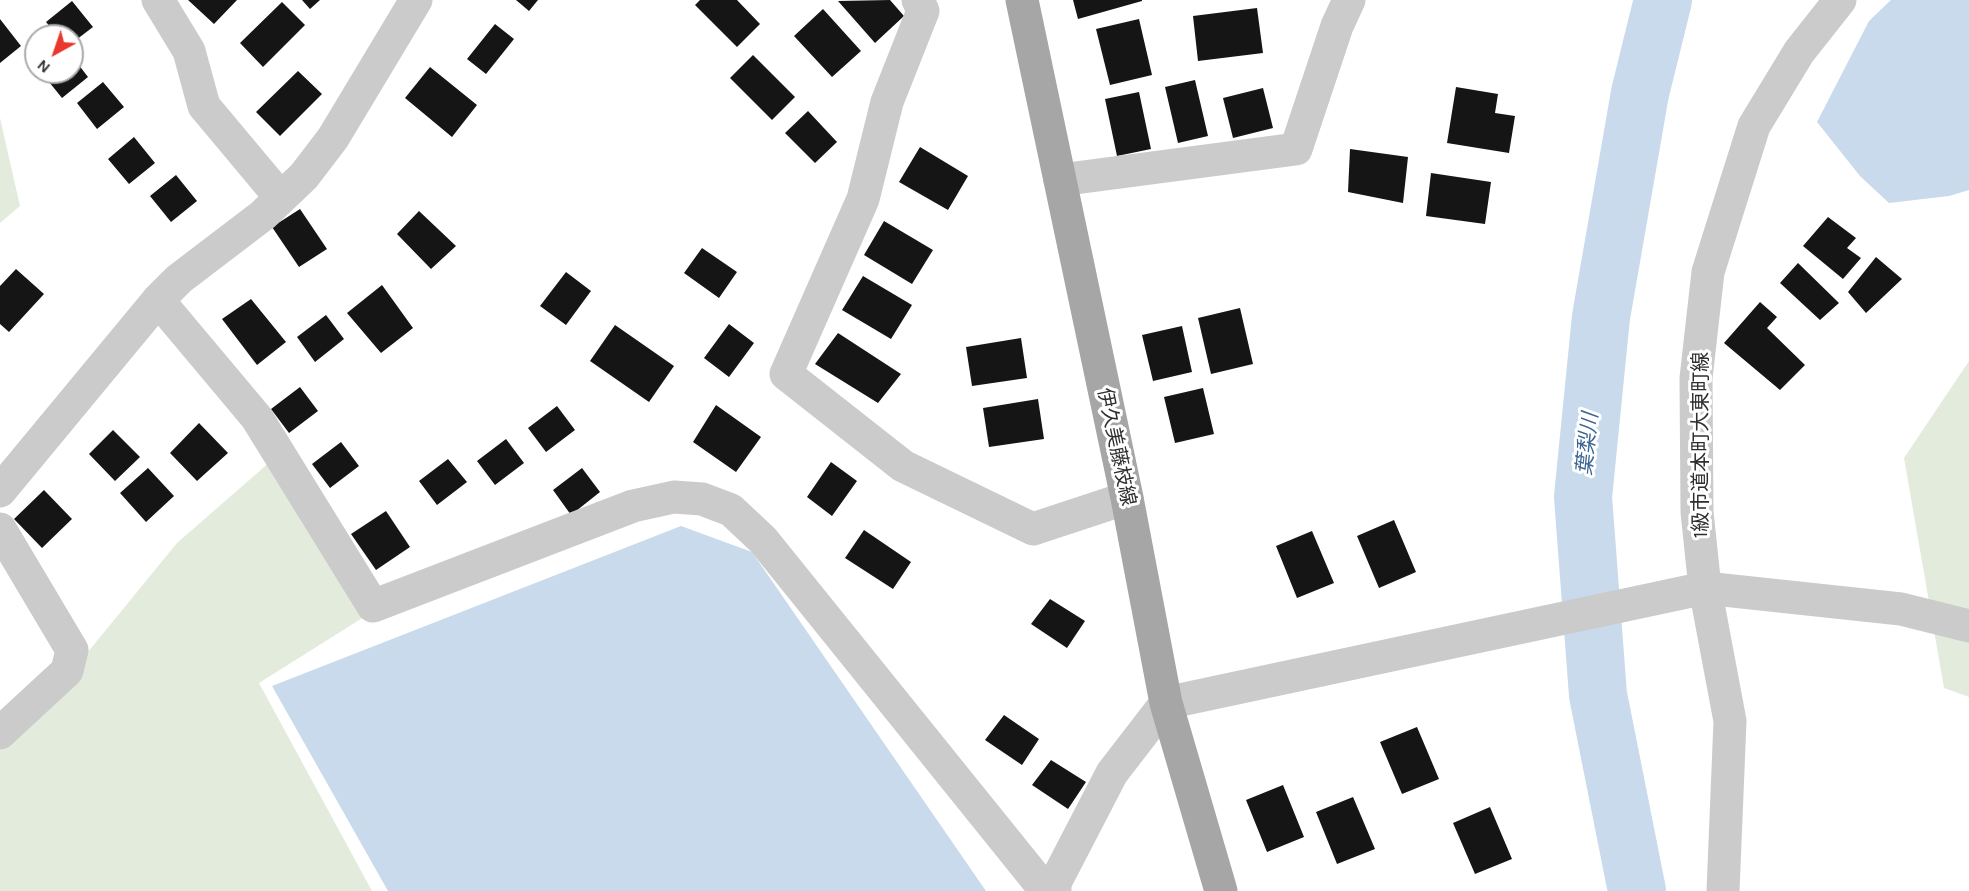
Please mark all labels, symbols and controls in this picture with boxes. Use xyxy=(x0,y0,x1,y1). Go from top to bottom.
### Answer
north arrow xyxy=(24,24,84,84)
text: N xyxy=(33,56,54,78)
street label: 1級市道本町大東町線 xyxy=(1689,352,1713,538)
street label: 伊久美藤枝線 xyxy=(1092,386,1140,508)
water label: 葉梨川 xyxy=(1572,411,1604,477)

